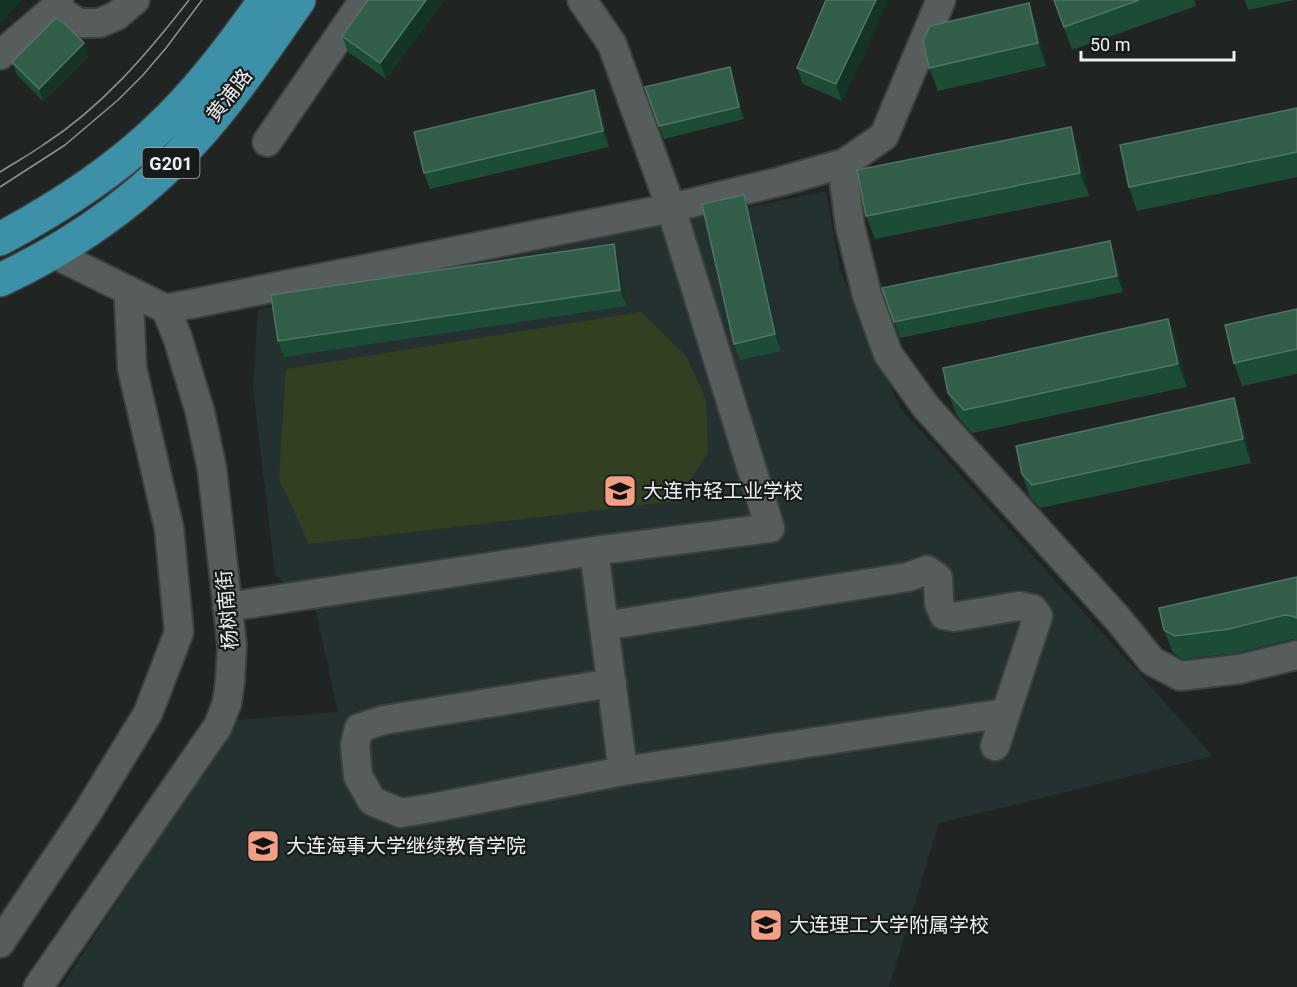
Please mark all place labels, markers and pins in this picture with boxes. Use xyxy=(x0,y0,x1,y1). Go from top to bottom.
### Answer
school or university icon: 大连市轻工业学校 xyxy=(602,473,638,509)
place label: 大连市轻工业学校 xyxy=(643,479,803,503)
school or university icon: 大连海事大学继续教育学院 xyxy=(245,828,281,864)
place label: 大连海事大学继续教育学院 xyxy=(286,834,526,858)
school or university icon: 大连理工大学附属学校 xyxy=(748,907,784,943)
place label: 大连理工大学附属学校 xyxy=(789,913,989,937)

